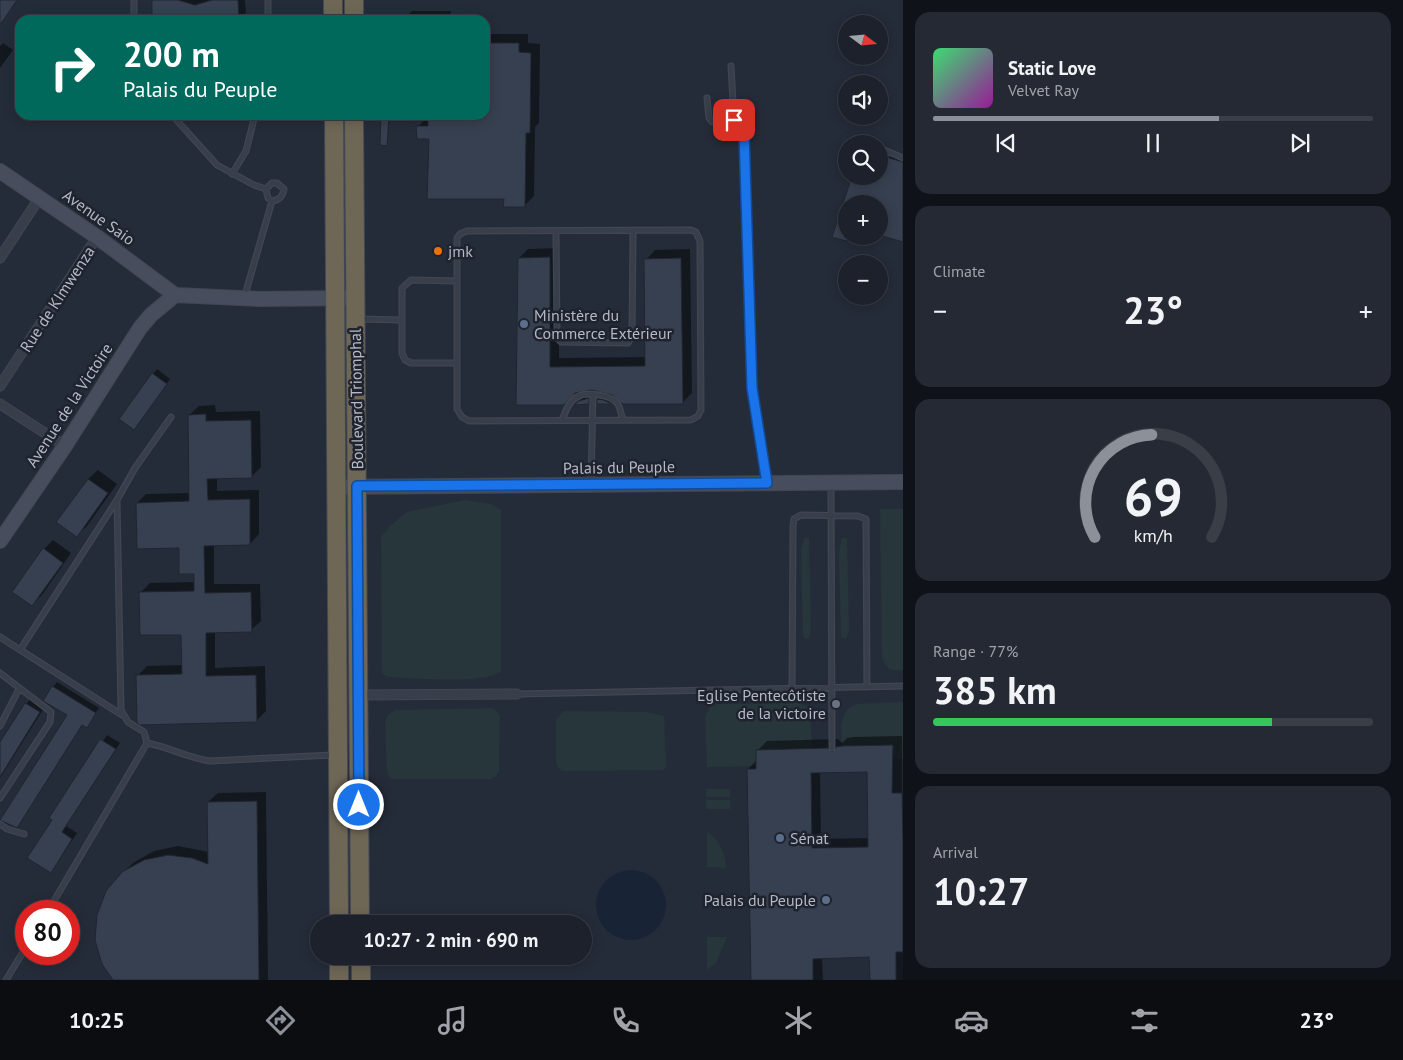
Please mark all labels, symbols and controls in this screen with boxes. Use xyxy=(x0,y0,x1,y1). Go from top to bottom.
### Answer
north arrow xyxy=(838,15,888,65)
map controls xyxy=(838,15,888,305)
text: 200 m xyxy=(123,31,220,77)
icon: right xyxy=(40,35,105,100)
text: Static Love xyxy=(1008,56,1096,80)
text: Palais du Peuple xyxy=(123,75,277,103)
button: sound xyxy=(838,75,888,125)
text: Velvet Ray xyxy=(1008,80,1079,100)
pin xyxy=(713,99,755,141)
icon: arrive xyxy=(720,106,748,134)
icon: previous xyxy=(992,129,1020,157)
icon: pause xyxy=(1139,129,1167,157)
icon: next xyxy=(1286,129,1314,157)
button: search xyxy=(838,135,888,185)
street label: Avenue Saio xyxy=(59,185,139,249)
button: + xyxy=(838,195,888,245)
place label: jmk xyxy=(448,241,473,261)
street label: Rue de KImwenza xyxy=(15,242,99,356)
marker: jmk xyxy=(432,245,444,257)
button: − xyxy=(838,255,888,305)
text: Climate xyxy=(933,261,985,281)
text: 23° xyxy=(1123,285,1183,334)
text: − xyxy=(933,292,947,329)
text: + xyxy=(1359,292,1373,329)
place label: Ministère du Commerce Extérieur xyxy=(534,305,673,343)
marker: Ministère du Commerce Extérieur xyxy=(518,318,530,330)
street label: Boulevard Triomphal xyxy=(345,328,367,470)
street label: Avenue de la Victoire xyxy=(21,339,117,471)
street label: Palais du Peuple xyxy=(563,456,675,478)
text: 69 xyxy=(1124,463,1182,530)
text: km/h xyxy=(1133,524,1173,547)
text: Range · 77% xyxy=(933,641,1018,661)
text: 385 km xyxy=(933,665,1057,714)
place label: Eglise Pentecôtiste de la victoire xyxy=(697,685,826,723)
marker: Eglise Pentecôtiste de la victoire xyxy=(830,698,842,710)
position arrow xyxy=(332,778,384,830)
place label: Sénat xyxy=(790,828,829,848)
marker: Sénat xyxy=(774,832,786,844)
text: Arrival xyxy=(933,842,978,862)
text: 10:27 xyxy=(933,866,1029,915)
place label: Palais du Peuple xyxy=(704,890,816,910)
marker: Palais du Peuple xyxy=(820,894,832,906)
speed limit sign: 80 xyxy=(15,900,80,965)
text: 10:27 · 2 min · 690 m xyxy=(364,928,538,952)
icon: directions xyxy=(263,1003,298,1038)
icon: music xyxy=(435,1003,470,1038)
icon: phone xyxy=(608,1003,643,1038)
icon: climate xyxy=(781,1003,816,1038)
icon: car xyxy=(954,1003,989,1038)
icon: filters xyxy=(1127,1003,1162,1038)
text: 10:25 xyxy=(69,1006,125,1034)
text: 23° xyxy=(1299,1006,1334,1034)

